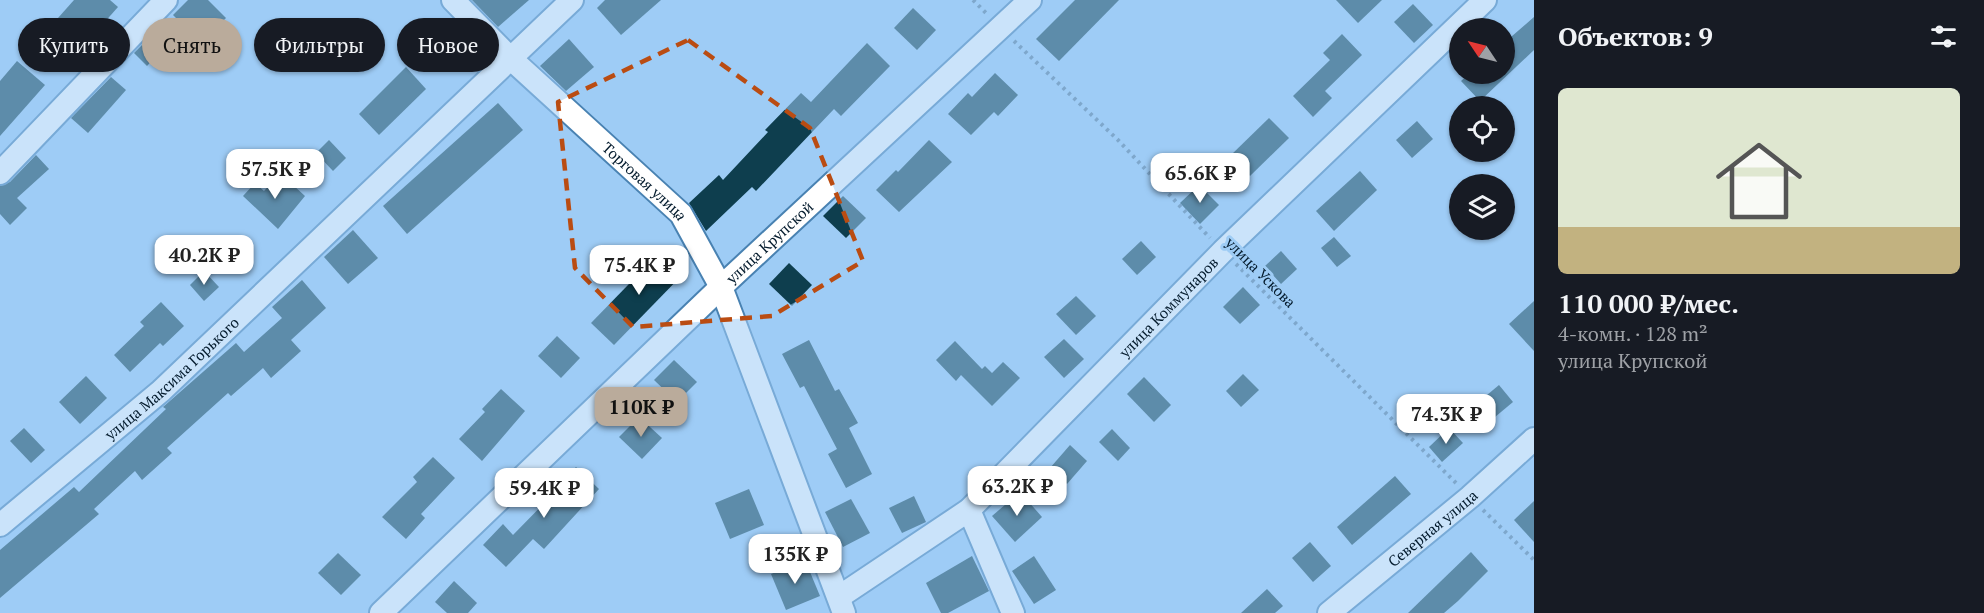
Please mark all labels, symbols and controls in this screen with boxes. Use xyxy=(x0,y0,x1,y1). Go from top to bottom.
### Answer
chip: Купить xyxy=(18,18,130,72)
chip: Снять xyxy=(142,18,242,72)
chip: Фильтры xyxy=(254,18,385,72)
chip: Новое xyxy=(397,18,499,72)
north arrow xyxy=(1449,18,1515,84)
map controls xyxy=(1449,18,1515,240)
text: Объектов: 9 xyxy=(1558,19,1713,53)
icon: filters xyxy=(1927,20,1960,53)
button: locate xyxy=(1449,96,1515,162)
icon: home xyxy=(1705,127,1813,235)
street label: Торговая улица xyxy=(598,137,693,224)
pin: 57.5K ₽ xyxy=(220,149,330,200)
pin: 65.6K ₽ xyxy=(1145,153,1255,204)
text: 57.5K ₽ xyxy=(240,155,310,182)
text: 65.6K ₽ xyxy=(1165,159,1235,186)
button: layers xyxy=(1449,174,1515,240)
street label: улица Крупской xyxy=(721,197,817,288)
street label: улица Ускова xyxy=(1221,232,1301,312)
pin: 40.2K ₽ xyxy=(149,235,259,286)
text: 40.2K ₽ xyxy=(169,241,239,268)
pin: 75.4K ₽ xyxy=(584,245,694,296)
text: 75.4K ₽ xyxy=(604,251,674,278)
street label: улица Коммунаров xyxy=(1114,252,1222,362)
text: 110 000 ₽/мес. xyxy=(1558,286,1739,320)
street label: улица Максима Горького xyxy=(100,312,243,445)
text: 4-комн. · 128 m² xyxy=(1558,320,1708,347)
text: улица Крупской xyxy=(1558,347,1708,374)
pin: 110K ₽ xyxy=(592,387,690,438)
text: 110K ₽ xyxy=(609,393,673,420)
pin: 74.3K ₽ xyxy=(1391,394,1501,445)
text: 74.3K ₽ xyxy=(1411,400,1481,427)
pin: 63.2K ₽ xyxy=(962,466,1072,517)
pin: 59.4K ₽ xyxy=(489,468,599,519)
text: 63.2K ₽ xyxy=(982,472,1052,499)
text: 59.4K ₽ xyxy=(509,474,579,501)
street label: Северная улица xyxy=(1383,485,1482,571)
pin: 135K ₽ xyxy=(746,534,844,585)
text: 135K ₽ xyxy=(763,540,827,567)

